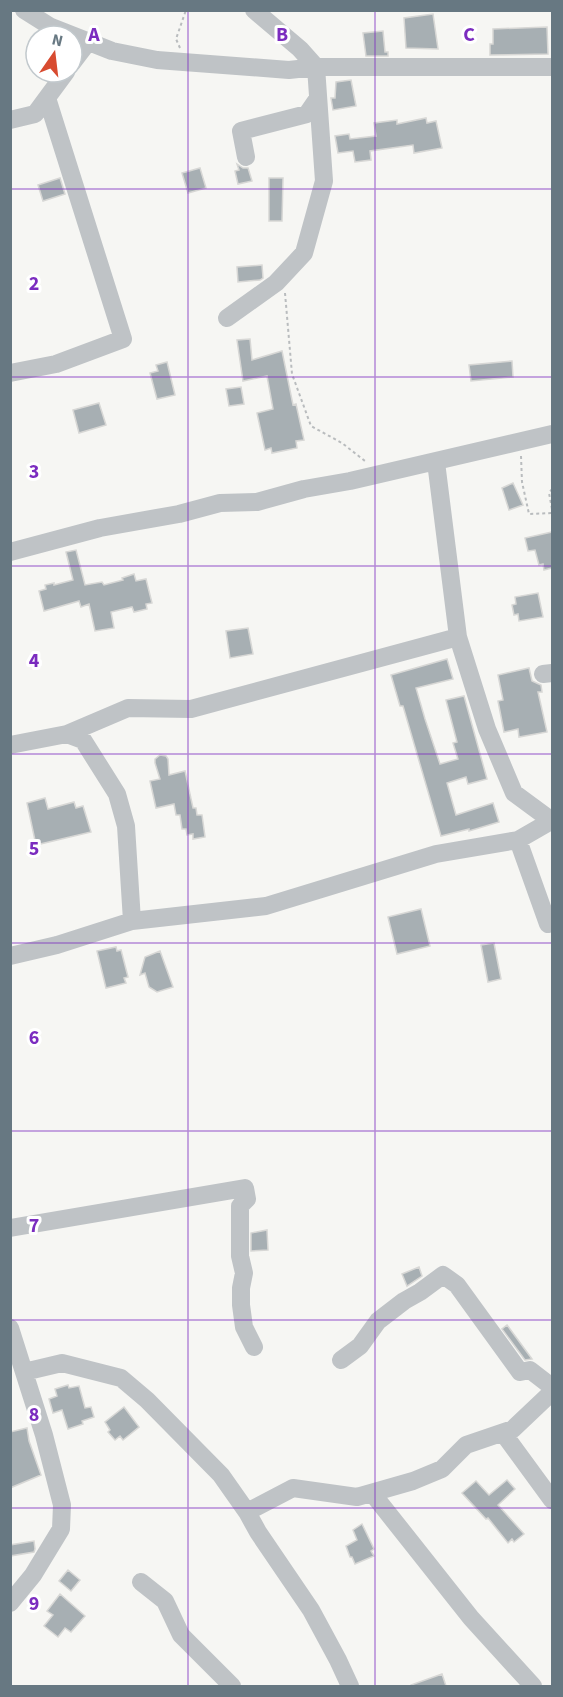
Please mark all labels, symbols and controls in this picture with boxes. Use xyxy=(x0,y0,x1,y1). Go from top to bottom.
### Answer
text: A xyxy=(87,21,100,49)
text: B xyxy=(276,21,288,49)
text: C xyxy=(463,21,475,49)
north arrow xyxy=(24,24,84,84)
text: N xyxy=(50,28,65,52)
text: 2 xyxy=(29,270,39,298)
text: 3 xyxy=(29,458,39,486)
text: 4 xyxy=(29,647,40,675)
text: 5 xyxy=(29,835,39,863)
text: 6 xyxy=(29,1024,39,1052)
text: 7 xyxy=(29,1212,39,1240)
text: 8 xyxy=(29,1401,39,1429)
text: 9 xyxy=(29,1590,39,1618)

